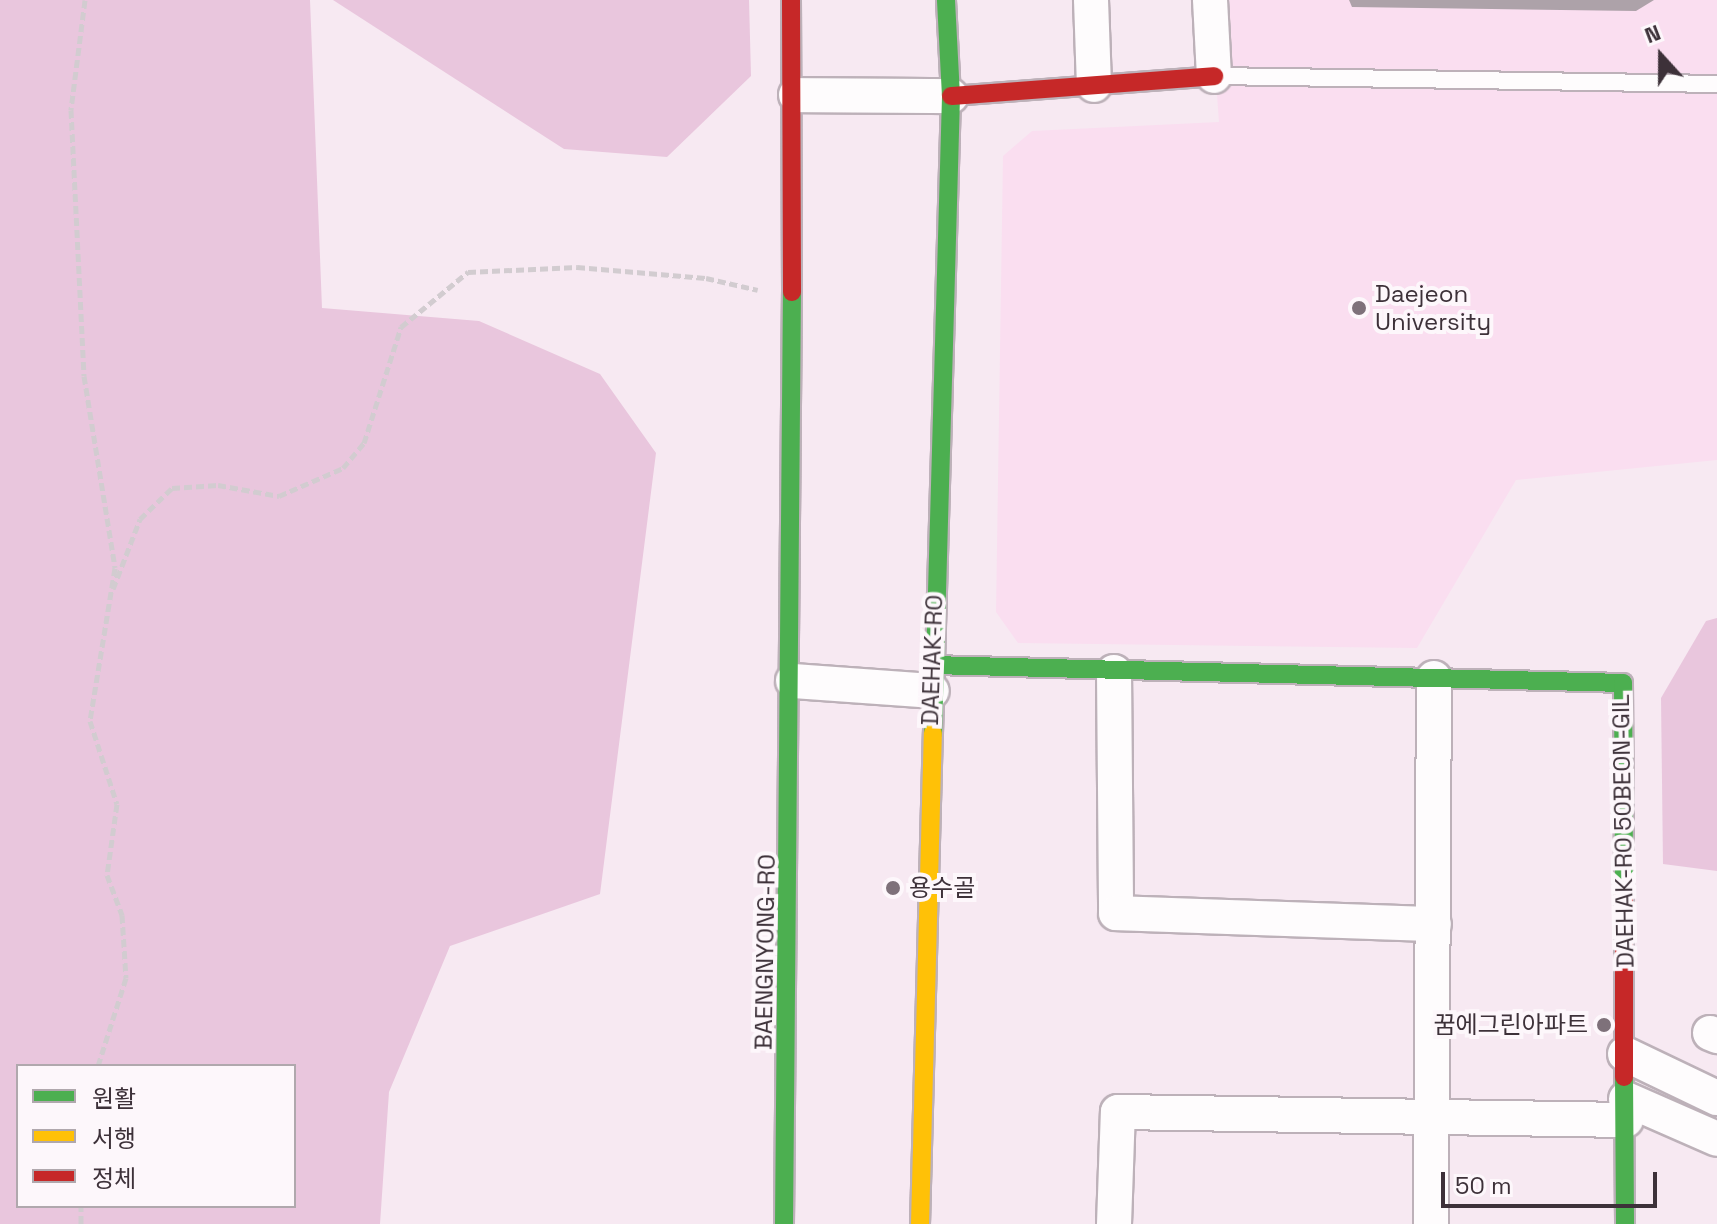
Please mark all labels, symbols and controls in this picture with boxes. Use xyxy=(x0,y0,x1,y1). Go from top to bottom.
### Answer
north arrow xyxy=(1621,16,1701,96)
text: N xyxy=(1640,18,1664,49)
place label: Daejeon University xyxy=(1375,280,1491,336)
marker: Daejeon University xyxy=(1350,299,1368,317)
street label: DAEHAK-RO xyxy=(915,594,949,726)
street label: DAEHAK-RO 50BEON-GIL xyxy=(1606,694,1640,968)
street label: BAENGNYONG-RO xyxy=(749,854,781,1050)
place label: 용수골 xyxy=(909,874,975,902)
marker: 용수골 xyxy=(884,879,902,897)
place label: 꿈에그린아파트 xyxy=(1433,1011,1588,1039)
marker: 꿈에그린아파트 xyxy=(1595,1016,1613,1034)
legend xyxy=(16,1064,296,1208)
text: 원활 xyxy=(92,1083,136,1114)
text: 서행 xyxy=(92,1123,136,1154)
scale bar xyxy=(1445,1156,1661,1206)
text: 정체 xyxy=(92,1163,136,1194)
text: 50 m xyxy=(1455,1170,1512,1201)

